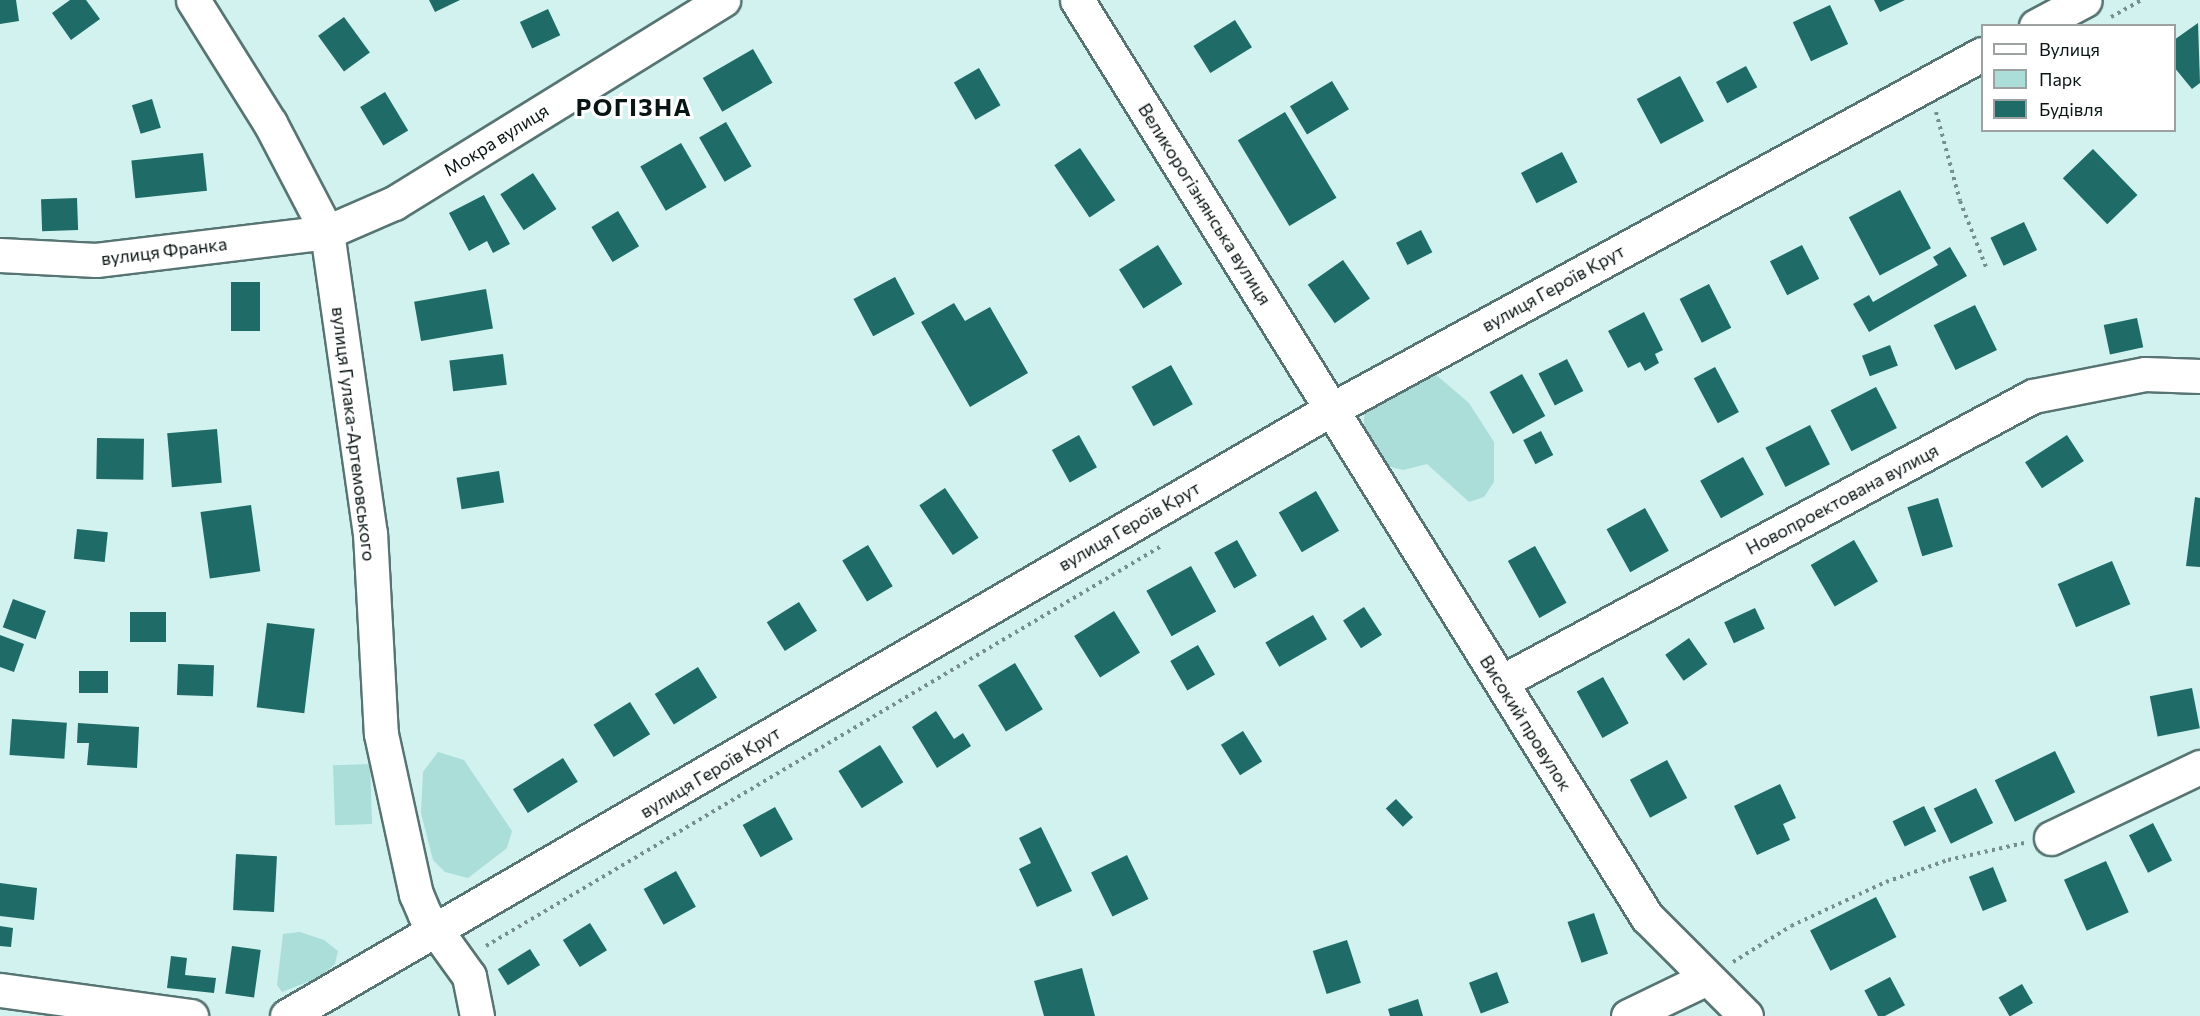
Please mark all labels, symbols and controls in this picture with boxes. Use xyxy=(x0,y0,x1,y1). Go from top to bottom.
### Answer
legend xyxy=(1981,24,2176,132)
text: Вулиця xyxy=(2039,38,2100,60)
text: Парк xyxy=(2039,68,2082,90)
district label: РОГІЗНА xyxy=(576,93,692,121)
text: Будівля xyxy=(2039,98,2103,120)
street label: Мокра вулиця xyxy=(440,99,552,181)
street label: Великорогізнянська вулиця xyxy=(1134,99,1276,309)
street label: вулиця Франка xyxy=(100,233,228,269)
street label: вулиця Героїв Крут xyxy=(1478,240,1628,336)
street label: вулиця Гулака-Артемовського xyxy=(328,305,380,563)
street label: Новопроектована вулиця xyxy=(1742,439,1942,559)
street label: вулиця Героїв Крут xyxy=(1054,477,1204,575)
street label: Високий провулок xyxy=(1476,651,1576,795)
street label: вулиця Героїв Крут xyxy=(636,722,784,822)

